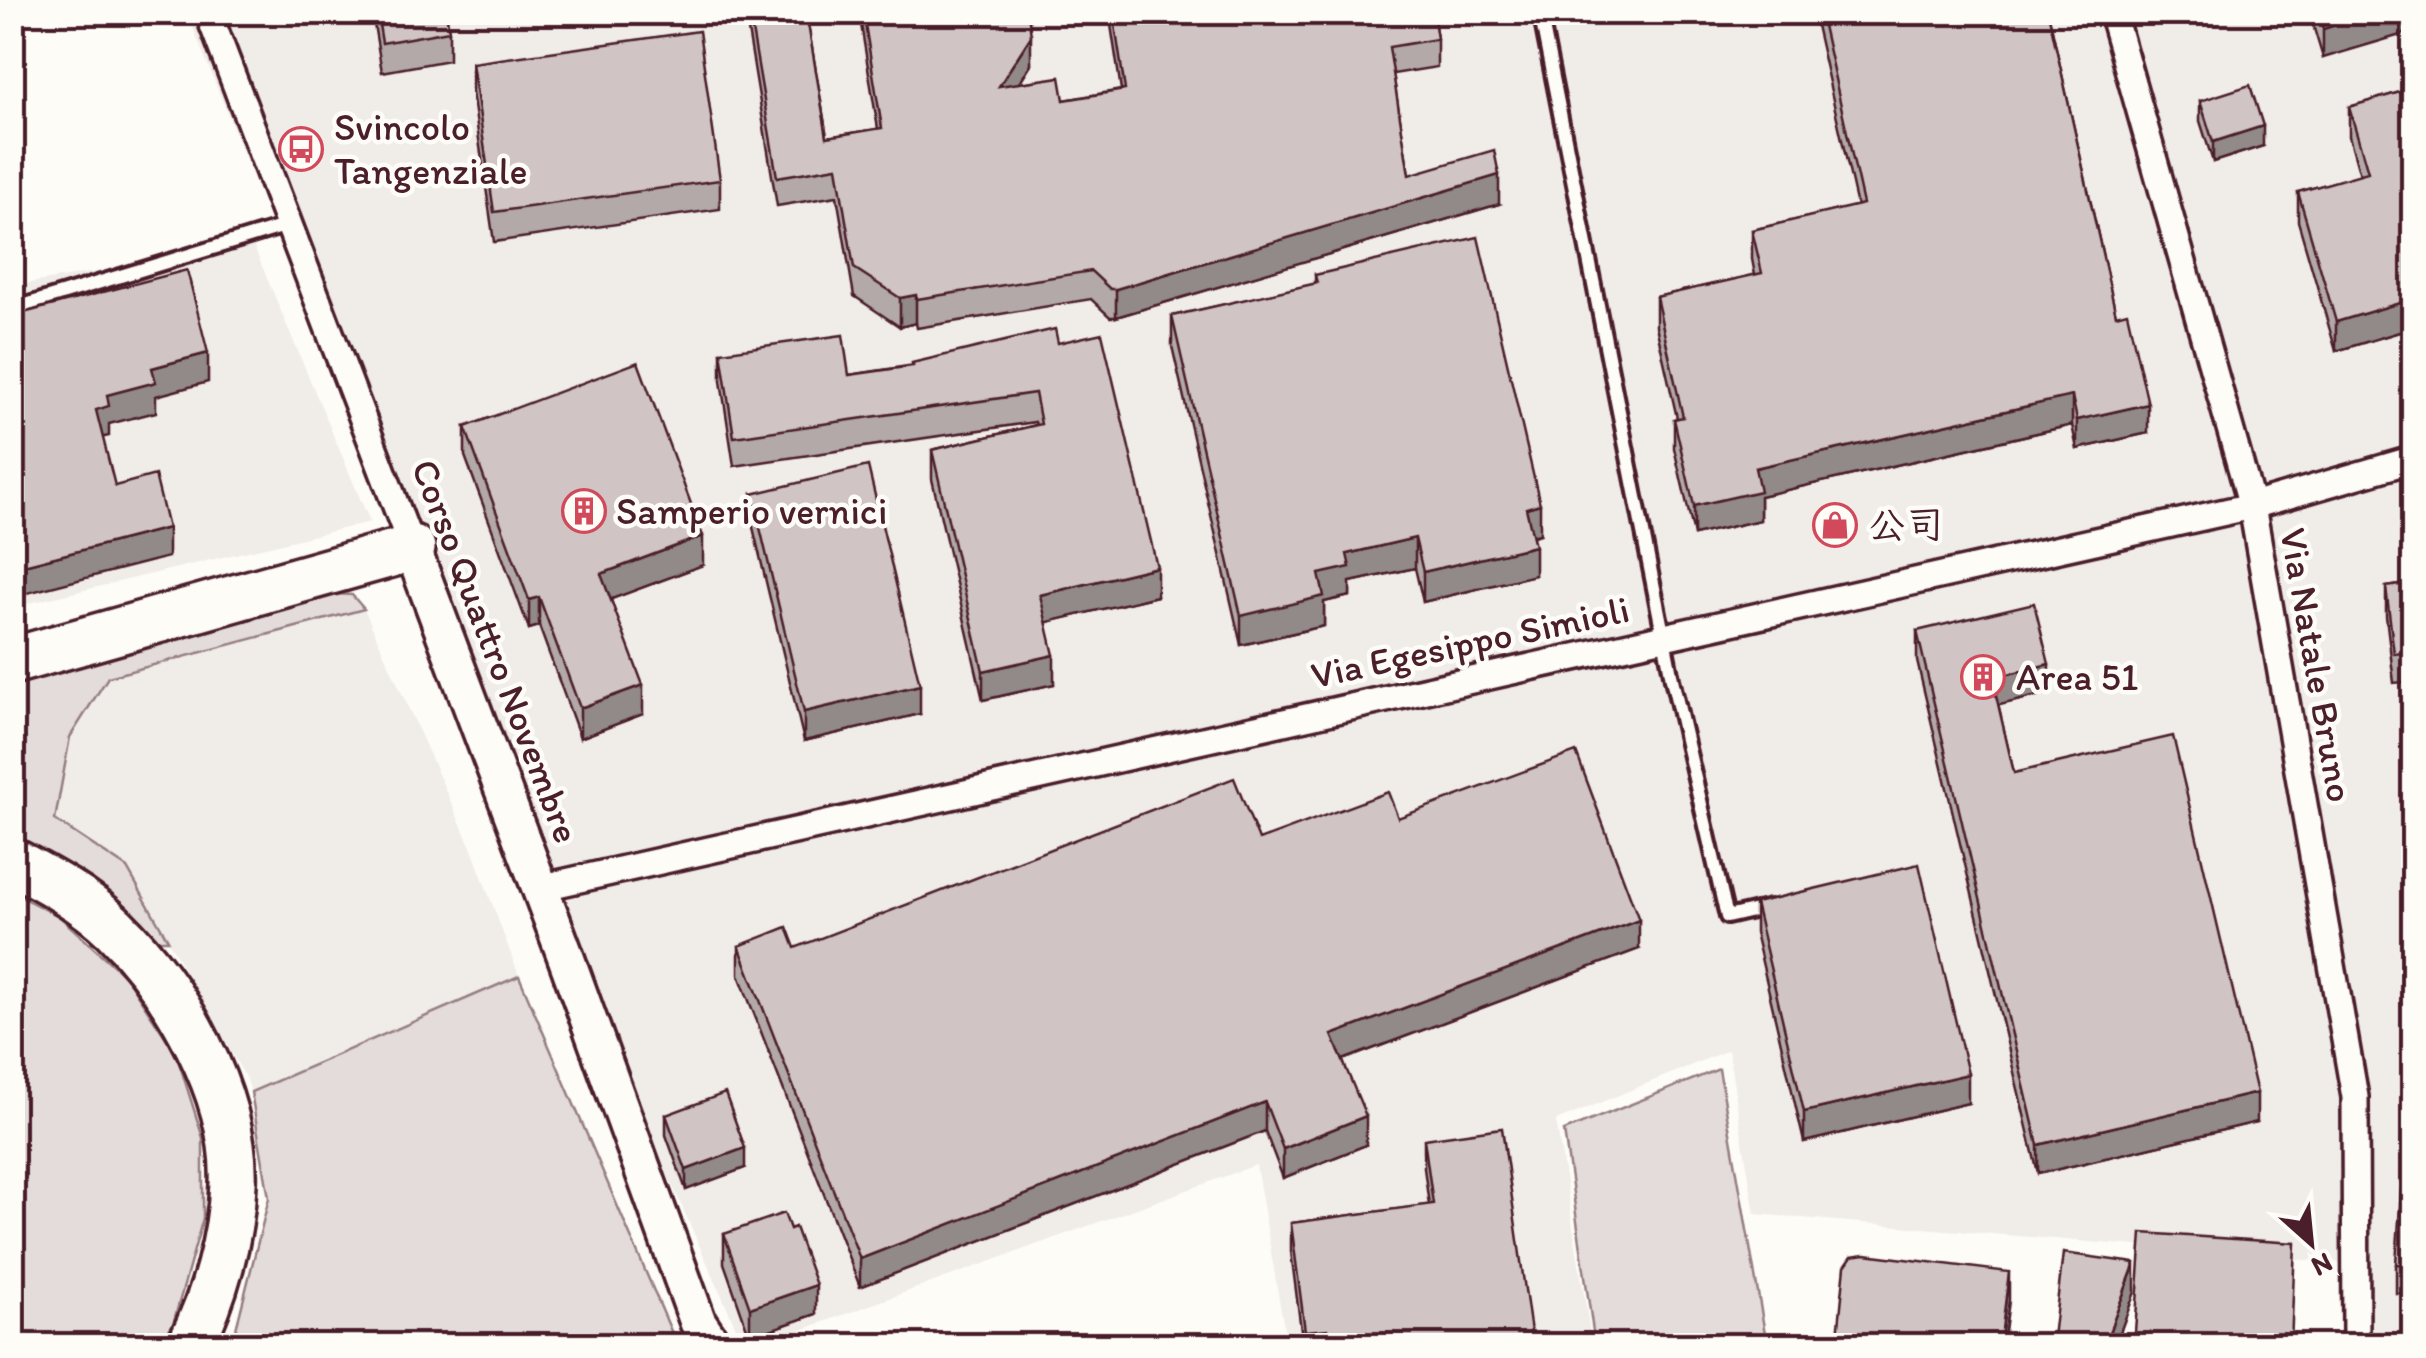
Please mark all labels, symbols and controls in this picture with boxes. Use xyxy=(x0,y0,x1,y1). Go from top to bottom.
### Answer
place label: Svincolo Tangenziale xyxy=(334,104,528,194)
bus stop icon: Svincolo Tangenziale xyxy=(278,126,324,172)
street label: Corso Quattro Novembre xyxy=(402,453,590,849)
building icon: Samperio vernici xyxy=(561,488,607,534)
place label: Samperio vernici xyxy=(616,488,887,534)
shop icon: 公司 xyxy=(1812,502,1858,548)
place label: 公司 xyxy=(1868,502,1944,548)
street label: Via Natale Bruno xyxy=(2270,524,2364,806)
street label: Via Egesippo Simioli xyxy=(1307,586,1633,698)
building icon: Area 51 xyxy=(1960,654,2006,700)
place label: Area 51 xyxy=(2016,654,2138,700)
north arrow xyxy=(2261,1193,2361,1293)
text: N xyxy=(2306,1246,2338,1285)

